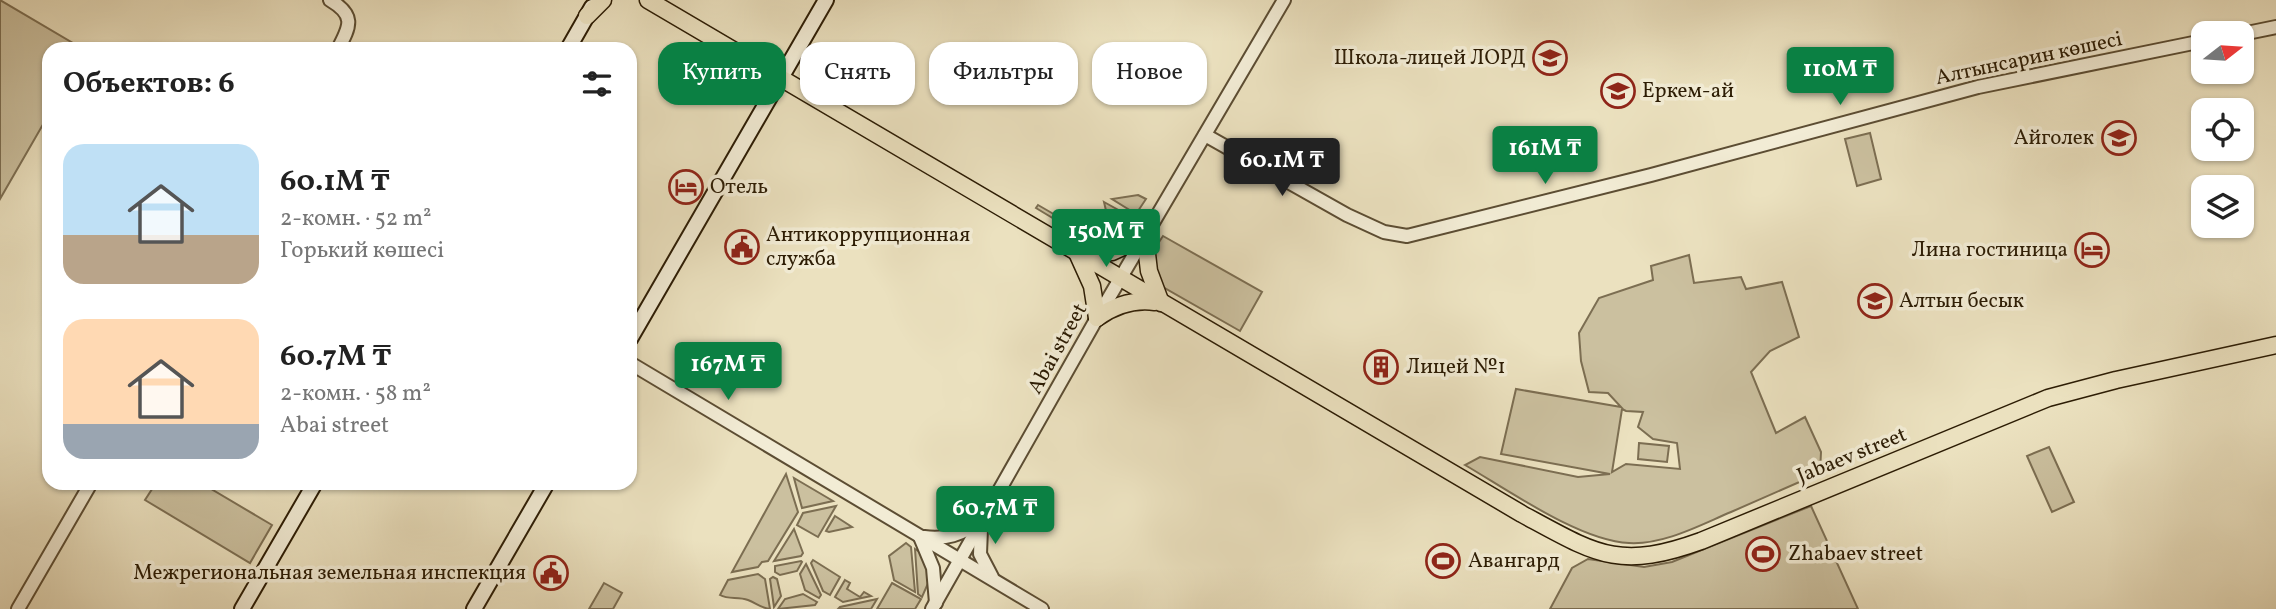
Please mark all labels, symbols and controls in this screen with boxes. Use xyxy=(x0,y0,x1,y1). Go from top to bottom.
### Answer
north arrow xyxy=(2191,21,2254,84)
map controls xyxy=(2191,21,2254,238)
street label: Алтынсарин көшесі xyxy=(1933,25,2125,93)
school or university icon: Школа-лицей ЛОРД xyxy=(1531,39,1569,77)
chip: Купить xyxy=(658,42,786,105)
chip: Снять xyxy=(800,42,915,105)
chip: Фильтры xyxy=(929,42,1078,105)
chip: Новое xyxy=(1092,42,1207,105)
place label: Школа-лицей ЛОРД xyxy=(1334,44,1526,73)
pin: 110M ₸ xyxy=(1783,48,1897,107)
text: 110M ₸ xyxy=(1803,54,1877,86)
text: Объектов: 6 xyxy=(63,63,235,105)
icon: filters xyxy=(578,65,616,103)
school or university icon: Еркем-ай xyxy=(1599,72,1637,110)
place label: Еркем-ай xyxy=(1642,77,1734,106)
button: locate xyxy=(2191,98,2254,161)
school or university icon: Айголек xyxy=(2100,119,2138,157)
place label: Айголек xyxy=(2014,124,2094,153)
pin: 161M ₸ xyxy=(1488,127,1602,186)
text: 161M ₸ xyxy=(1508,133,1582,165)
pin: 60.1M ₸ xyxy=(1217,138,1347,198)
text: 60.1M ₸ xyxy=(1240,145,1324,177)
text: 60.1M ₸ xyxy=(280,161,390,203)
hotel icon: Отель xyxy=(667,168,705,206)
icon: home xyxy=(119,172,203,256)
place label: Отель xyxy=(710,173,768,202)
button: layers xyxy=(2191,175,2254,238)
text: 2-комн. · 52 m² xyxy=(280,203,432,235)
pin: 150M ₸ xyxy=(1049,210,1163,269)
text: 150M ₸ xyxy=(1068,216,1144,248)
place label: Антикоррупционная служба xyxy=(766,221,970,274)
public building icon: Антикоррупционная служба xyxy=(723,228,761,266)
hotel icon: Лина гостиница xyxy=(2073,231,2111,269)
text: Горький көшесі xyxy=(280,235,444,267)
place label: Лина гостиница xyxy=(1912,236,2068,265)
school or university icon: Алтын бесык xyxy=(1856,282,1894,320)
place label: Алтын бесык xyxy=(1899,287,2024,316)
street label: Abai street xyxy=(1021,298,1095,400)
text: 60.7M ₸ xyxy=(280,336,392,378)
pin: 167M ₸ xyxy=(671,342,785,402)
icon: home xyxy=(119,347,203,431)
building icon: Лицей №1 xyxy=(1362,348,1400,386)
text: 167M ₸ xyxy=(691,349,765,381)
place label: Лицей №1 xyxy=(1406,353,1506,382)
text: 2-комн. · 58 m² xyxy=(280,378,431,410)
text: Abai street xyxy=(280,410,389,442)
street label: Jabaev street xyxy=(1793,421,1911,491)
pin: 60.7M ₸ xyxy=(930,486,1060,546)
text: 60.7M ₸ xyxy=(952,493,1038,525)
sports icon: Zhabaev street xyxy=(1744,535,1782,573)
place label: Zhabaev street xyxy=(1788,540,1923,569)
sports icon: Авангард xyxy=(1424,542,1462,580)
place label: Авангард xyxy=(1468,547,1560,576)
public building icon: Межрегиональная земельная инспекция xyxy=(532,554,570,592)
place label: Межрегиональная земельная инспекция xyxy=(133,559,526,588)

